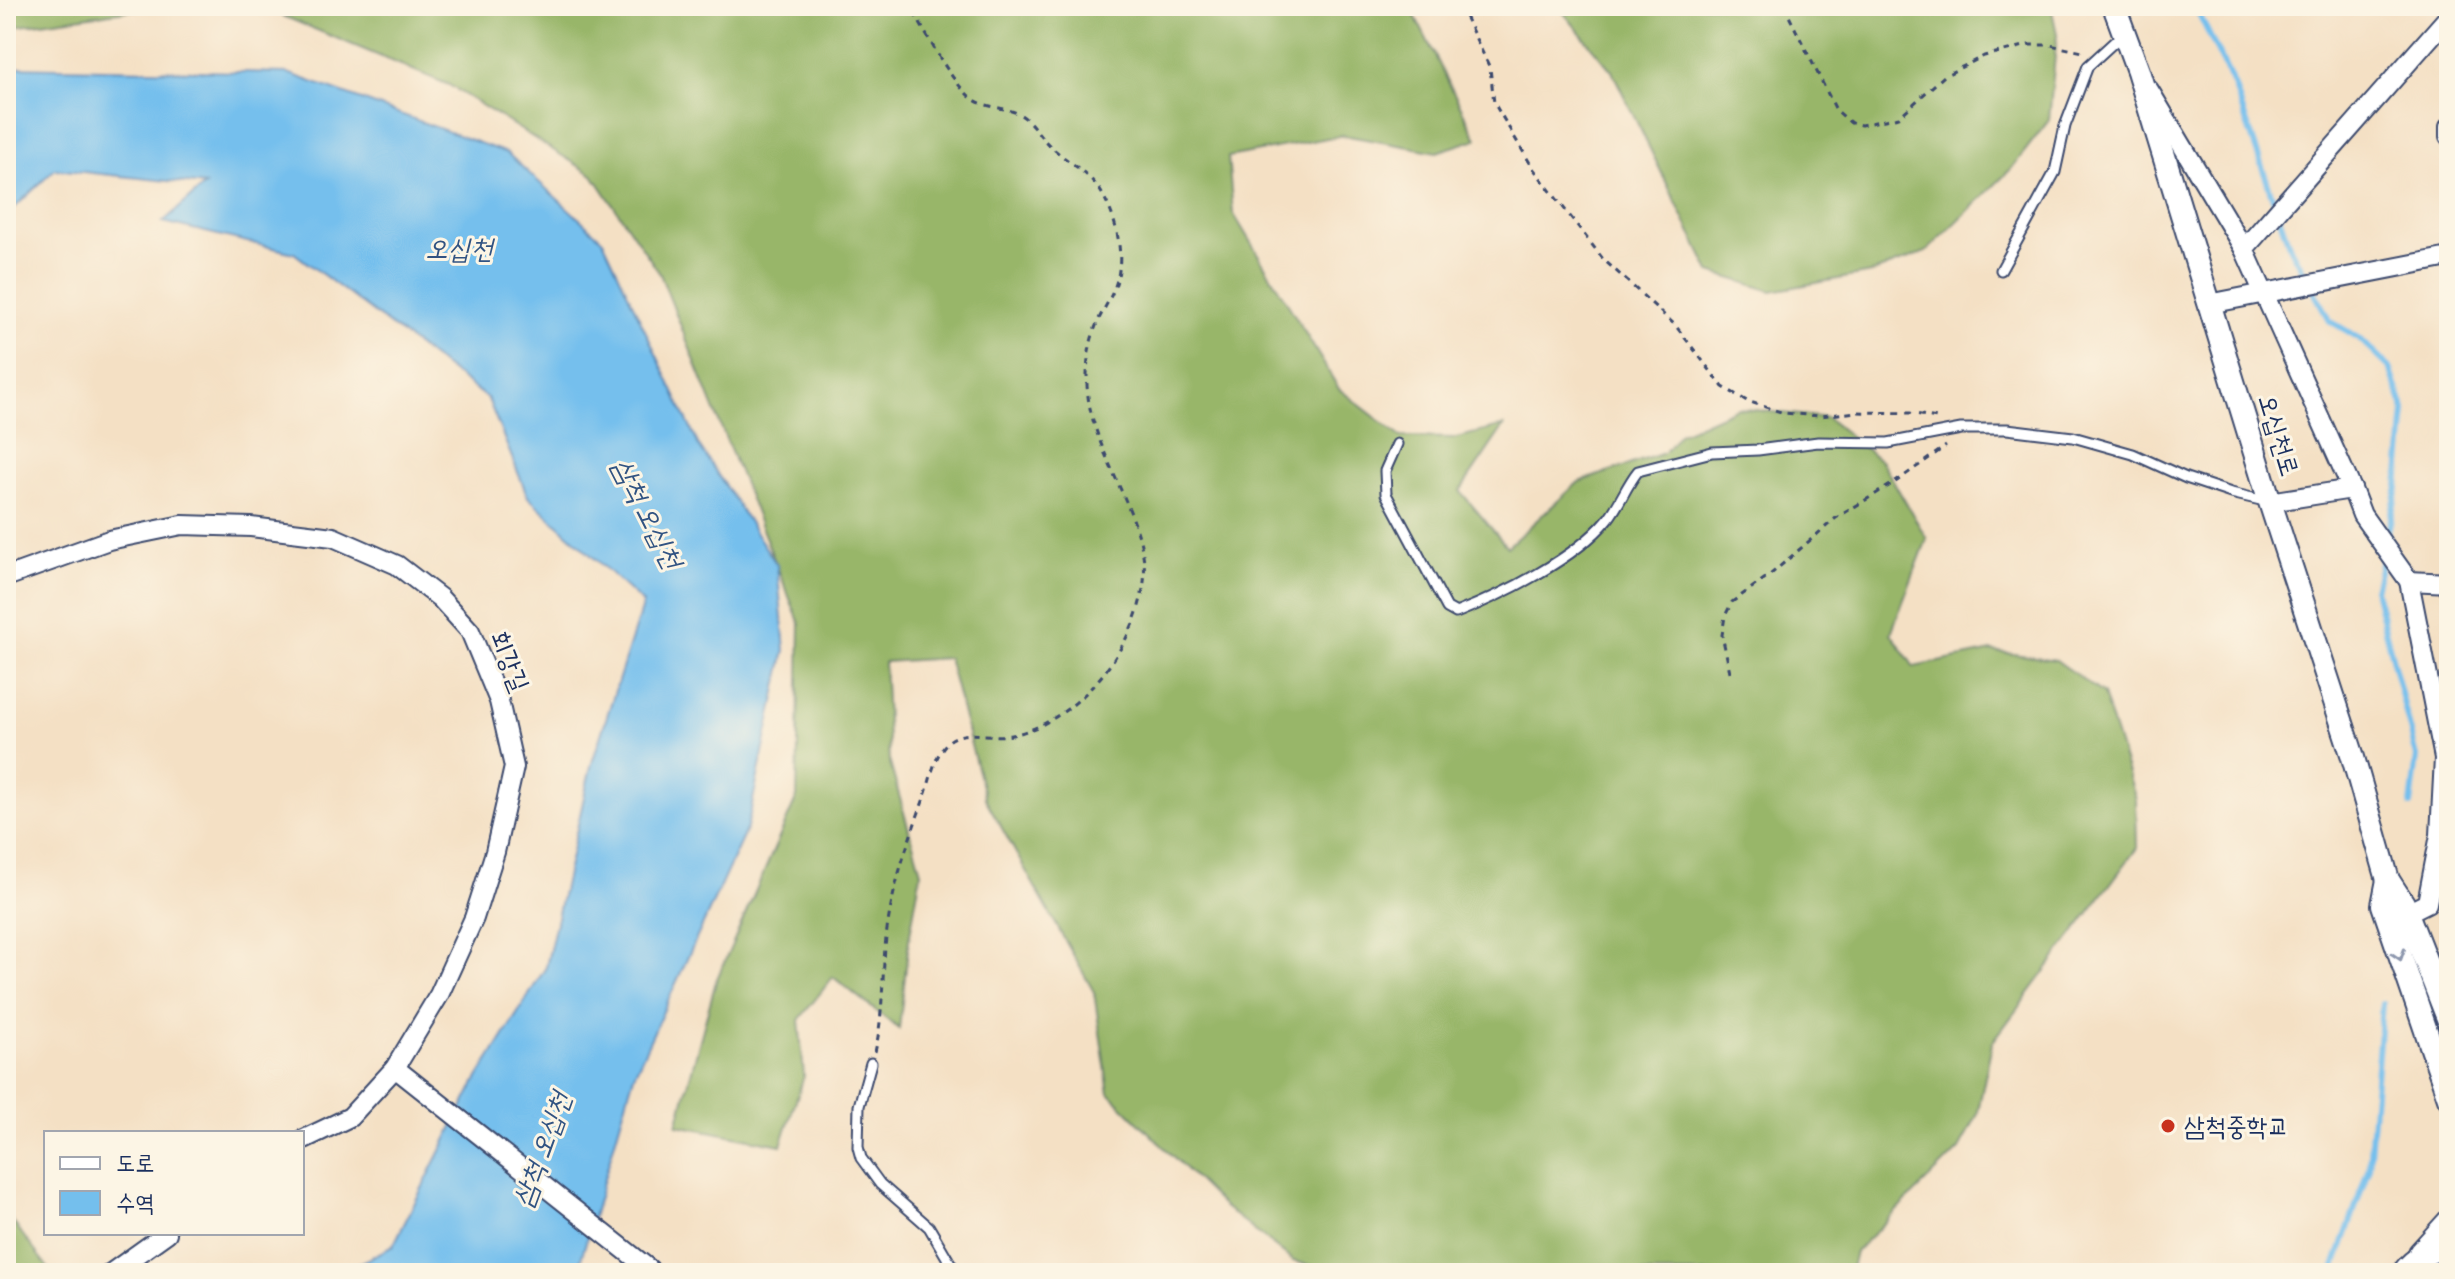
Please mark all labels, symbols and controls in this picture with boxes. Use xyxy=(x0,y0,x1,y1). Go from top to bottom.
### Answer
water label: 오십천 xyxy=(425,229,495,267)
street label: 오십천로 xyxy=(2251,390,2308,480)
water label: 삼척 오십천 xyxy=(604,451,693,577)
street label: 회강길 xyxy=(482,625,538,697)
one-way arrow xyxy=(2390,947,2406,961)
water label: 삼척 오십천 xyxy=(503,1084,580,1211)
place label: 삼척중학교 xyxy=(2184,1108,2289,1143)
marker: 삼척중학교 xyxy=(2159,1117,2177,1135)
legend xyxy=(44,1131,304,1235)
text: 도로 xyxy=(116,1146,155,1178)
text: 수역 xyxy=(116,1186,155,1218)

